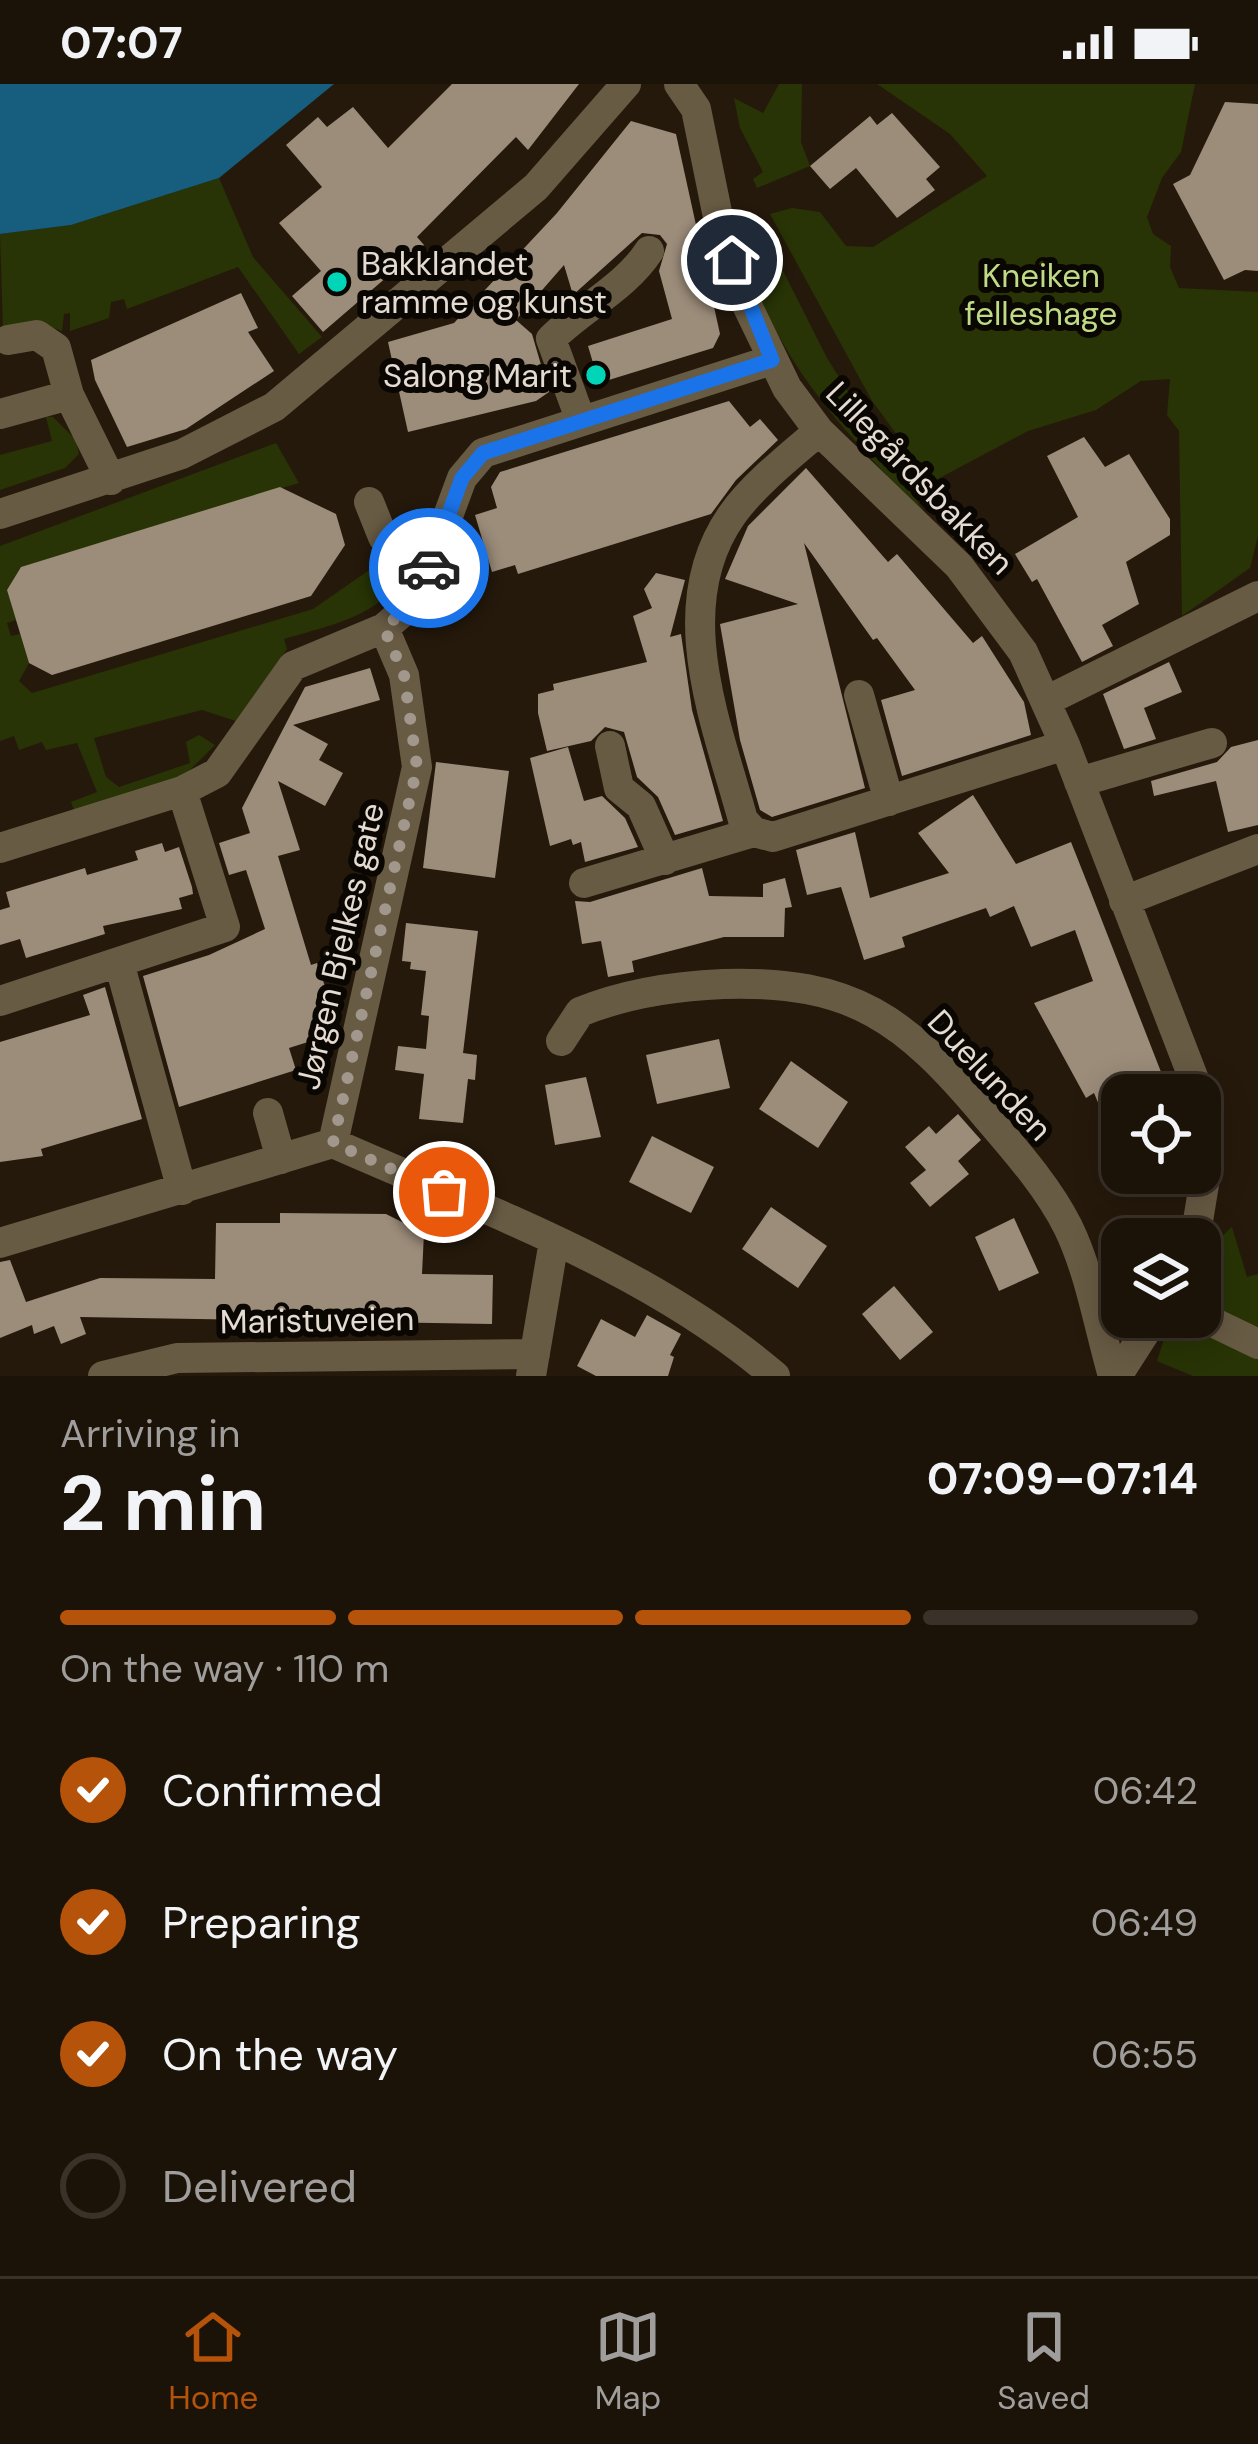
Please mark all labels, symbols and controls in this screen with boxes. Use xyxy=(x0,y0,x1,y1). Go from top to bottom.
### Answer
text: 07:07 xyxy=(60,13,183,72)
pin xyxy=(681,209,783,311)
icon: home xyxy=(699,227,765,293)
place label: Bakklandet ramme og kunst xyxy=(361,242,607,323)
park label: Kneiken felleshage xyxy=(965,254,1117,335)
marker: Bakklandet ramme og kunst xyxy=(324,269,350,295)
place label: Salong Marit xyxy=(383,354,572,397)
marker: Salong Marit xyxy=(583,362,609,388)
street label: Lillegårdsbakken xyxy=(817,372,1023,584)
courier xyxy=(369,508,489,628)
icon: car xyxy=(396,535,462,601)
street label: Jørgen Bjelkes gate xyxy=(286,798,394,1094)
street label: Duelunden xyxy=(918,1000,1062,1150)
map controls xyxy=(1101,1074,1221,1338)
button: locate xyxy=(1101,1074,1221,1194)
pin xyxy=(393,1141,495,1243)
icon: bag xyxy=(411,1159,477,1225)
button: layers xyxy=(1101,1218,1221,1338)
street label: Maristuveien xyxy=(219,1297,415,1343)
text: Arriving in xyxy=(60,1408,240,1459)
text: 07:09–07:14 xyxy=(927,1449,1198,1508)
text: 2 min xyxy=(60,1453,266,1554)
text: On the way · 110 m xyxy=(60,1643,389,1694)
icon: check xyxy=(60,1757,126,1823)
text: Confirmed xyxy=(162,1761,383,1820)
text: 06:42 xyxy=(1093,1765,1198,1816)
icon: check xyxy=(60,1889,126,1955)
text: Preparing xyxy=(162,1893,361,1952)
text: 06:49 xyxy=(1091,1897,1198,1948)
icon: check xyxy=(60,2021,126,2087)
text: On the way xyxy=(162,2025,398,2084)
text: 06:55 xyxy=(1091,2029,1198,2080)
text: Delivered xyxy=(162,2157,357,2216)
tab: Home xyxy=(168,2304,258,2419)
tab: Map xyxy=(595,2304,661,2419)
tab: Saved xyxy=(997,2304,1090,2419)

